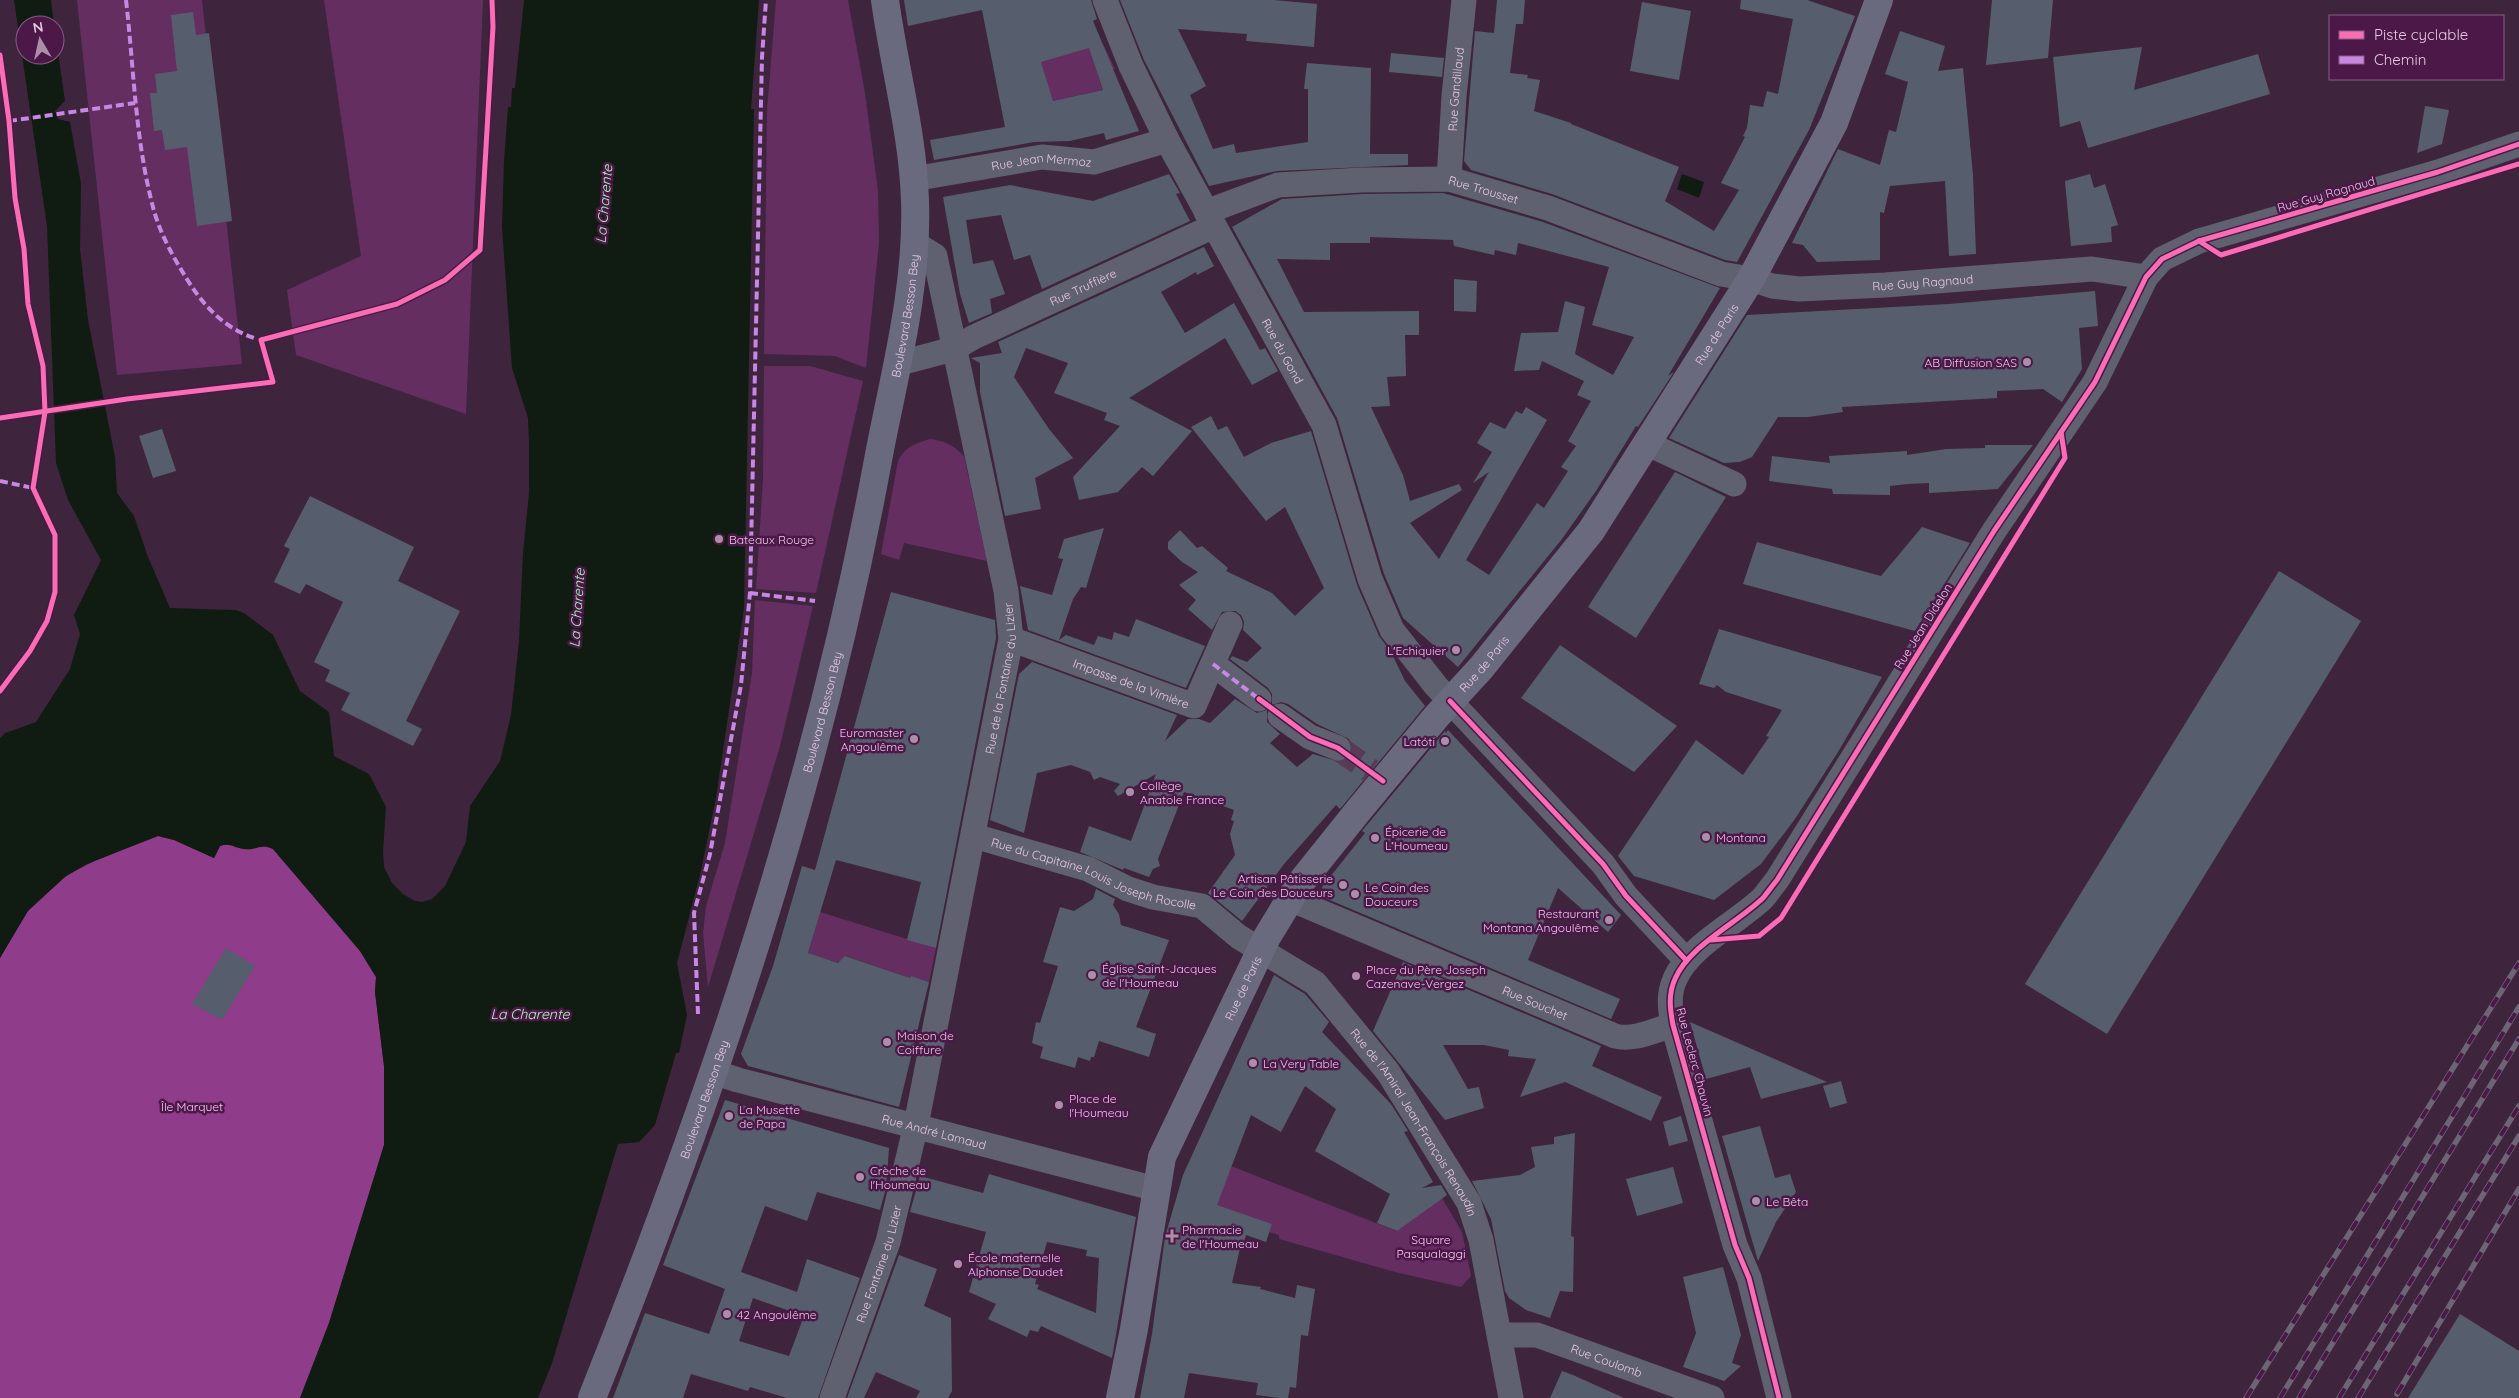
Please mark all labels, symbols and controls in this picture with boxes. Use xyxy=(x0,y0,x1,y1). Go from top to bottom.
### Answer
north arrow xyxy=(15,15,65,65)
legend xyxy=(2329,15,2504,80)
text: N xyxy=(31,17,44,37)
text: Piste cyclable xyxy=(2374,25,2468,44)
street label: Rue Gandillaud xyxy=(1444,47,1467,132)
text: Chemin xyxy=(2374,50,2426,69)
street label: Rue Jean Mermoz xyxy=(990,149,1092,173)
water label: La Charente xyxy=(592,163,617,244)
street label: Rue Trousset xyxy=(1447,172,1520,206)
street label: Rue Guy Ragnaud xyxy=(2275,173,2377,215)
street label: Boulevard Besson Bey xyxy=(887,254,921,379)
street label: Rue Truffière xyxy=(1047,265,1119,309)
street label: Rue Guy Ragnaud xyxy=(1872,271,1974,293)
street label: Rue de Paris xyxy=(1691,300,1741,367)
street label: Rue du Gond xyxy=(1259,316,1307,386)
place label: AB Diffusion SAS xyxy=(1925,355,2017,370)
marker: AB Diffusion SAS xyxy=(2021,356,2033,368)
place label: Bateaux Rouge xyxy=(729,532,814,547)
marker: Bateaux Rouge xyxy=(713,533,725,545)
water label: La Charente xyxy=(565,567,589,648)
street label: Rue Jean Didelon xyxy=(1891,580,1955,672)
street label: Rue de la Fontaine du Lizier xyxy=(981,602,1019,755)
street label: Rue de Paris xyxy=(1455,632,1512,695)
place label: L'Echiquier xyxy=(1387,643,1446,658)
marker: L'Echiquier xyxy=(1450,644,1462,656)
street label: Boulevard Besson Bey xyxy=(799,650,845,774)
street label: Impasse de la Vimière xyxy=(1071,655,1192,711)
place label: Euromaster Angoulême xyxy=(840,725,904,754)
marker: Euromaster Angoulême xyxy=(908,733,920,745)
place label: Latóti xyxy=(1403,734,1435,749)
marker: Latóti xyxy=(1439,735,1451,747)
place label: Collège Anatole France xyxy=(1140,778,1225,807)
marker: Collège Anatole France xyxy=(1124,786,1136,798)
place label: Épicerie de L’Houmeau xyxy=(1385,824,1448,853)
place label: Montana xyxy=(1716,830,1766,845)
marker: Montana xyxy=(1700,831,1712,843)
marker: Épicerie de L’Houmeau xyxy=(1369,832,1381,844)
street label: Rue du Capitaine Louis Joseph Rocolle xyxy=(990,834,1198,912)
place label: Artisan Pâtisserie Le Coin des Douceurs xyxy=(1213,871,1333,900)
marker: Artisan Pâtisserie Le Coin des Douceurs xyxy=(1337,879,1349,891)
place label: Le Coin des Douceurs xyxy=(1365,880,1429,909)
marker: Le Coin des Douceurs xyxy=(1349,888,1361,900)
place label: Restaurant Montana Angoulême xyxy=(1483,906,1599,935)
marker: Restaurant Montana Angoulême xyxy=(1603,914,1615,926)
street label: Rue de Paris xyxy=(1221,953,1265,1022)
place label: Église Saint-Jacques de l'Houmeau xyxy=(1102,961,1217,990)
place label: Place du Père Joseph Cazenave-Vergez xyxy=(1366,962,1486,991)
marker: Église Saint-Jacques de l'Houmeau xyxy=(1086,969,1098,981)
marker: Place du Père Joseph Cazenave-Vergez xyxy=(1350,970,1362,982)
street label: Rue Souchet xyxy=(1500,982,1570,1023)
water label: La Charente xyxy=(490,1005,571,1023)
street label: Rue Leclerc Chauvin xyxy=(1673,1006,1717,1118)
street label: Rue de l'Amiral Jean-François Renaudin xyxy=(1348,1025,1480,1218)
place label: Maison de Coiffure xyxy=(897,1028,954,1057)
marker: Maison de Coiffure xyxy=(881,1036,893,1048)
street label: Boulevard Besson Bey xyxy=(676,1038,731,1161)
place label: La Very Table xyxy=(1263,1056,1339,1071)
marker: La Very Table xyxy=(1247,1057,1259,1069)
place label: Place de l'Houmeau xyxy=(1069,1091,1129,1120)
park label: Île Marquet xyxy=(161,1099,223,1114)
marker: Place de l'Houmeau xyxy=(1053,1099,1065,1111)
place label: La Musette de Papa xyxy=(739,1102,800,1131)
marker: La Musette de Papa xyxy=(723,1110,735,1122)
street label: Rue André Lamaud xyxy=(880,1110,988,1152)
place label: Crèche de l'Houmeau xyxy=(870,1163,930,1192)
marker: Crèche de l'Houmeau xyxy=(854,1171,866,1183)
place label: Le Bêta xyxy=(1766,1194,1808,1209)
marker: Le Bêta xyxy=(1750,1195,1762,1207)
street label: Rue Fontaine du Lizier xyxy=(852,1203,904,1325)
place label: Pharmacie de l'Houmeau xyxy=(1182,1222,1259,1251)
marker: Pharmacie de l'Houmeau xyxy=(1166,1230,1178,1242)
park label: Square Pasqualaggi xyxy=(1397,1232,1465,1261)
place label: École maternelle Alphonse Daudet xyxy=(968,1250,1063,1279)
marker: École maternelle Alphonse Daudet xyxy=(952,1258,964,1270)
place label: 42 Angoulême xyxy=(737,1307,817,1322)
marker: 42 Angoulême xyxy=(721,1308,733,1320)
street label: Rue Coulomb xyxy=(1569,1340,1644,1380)

